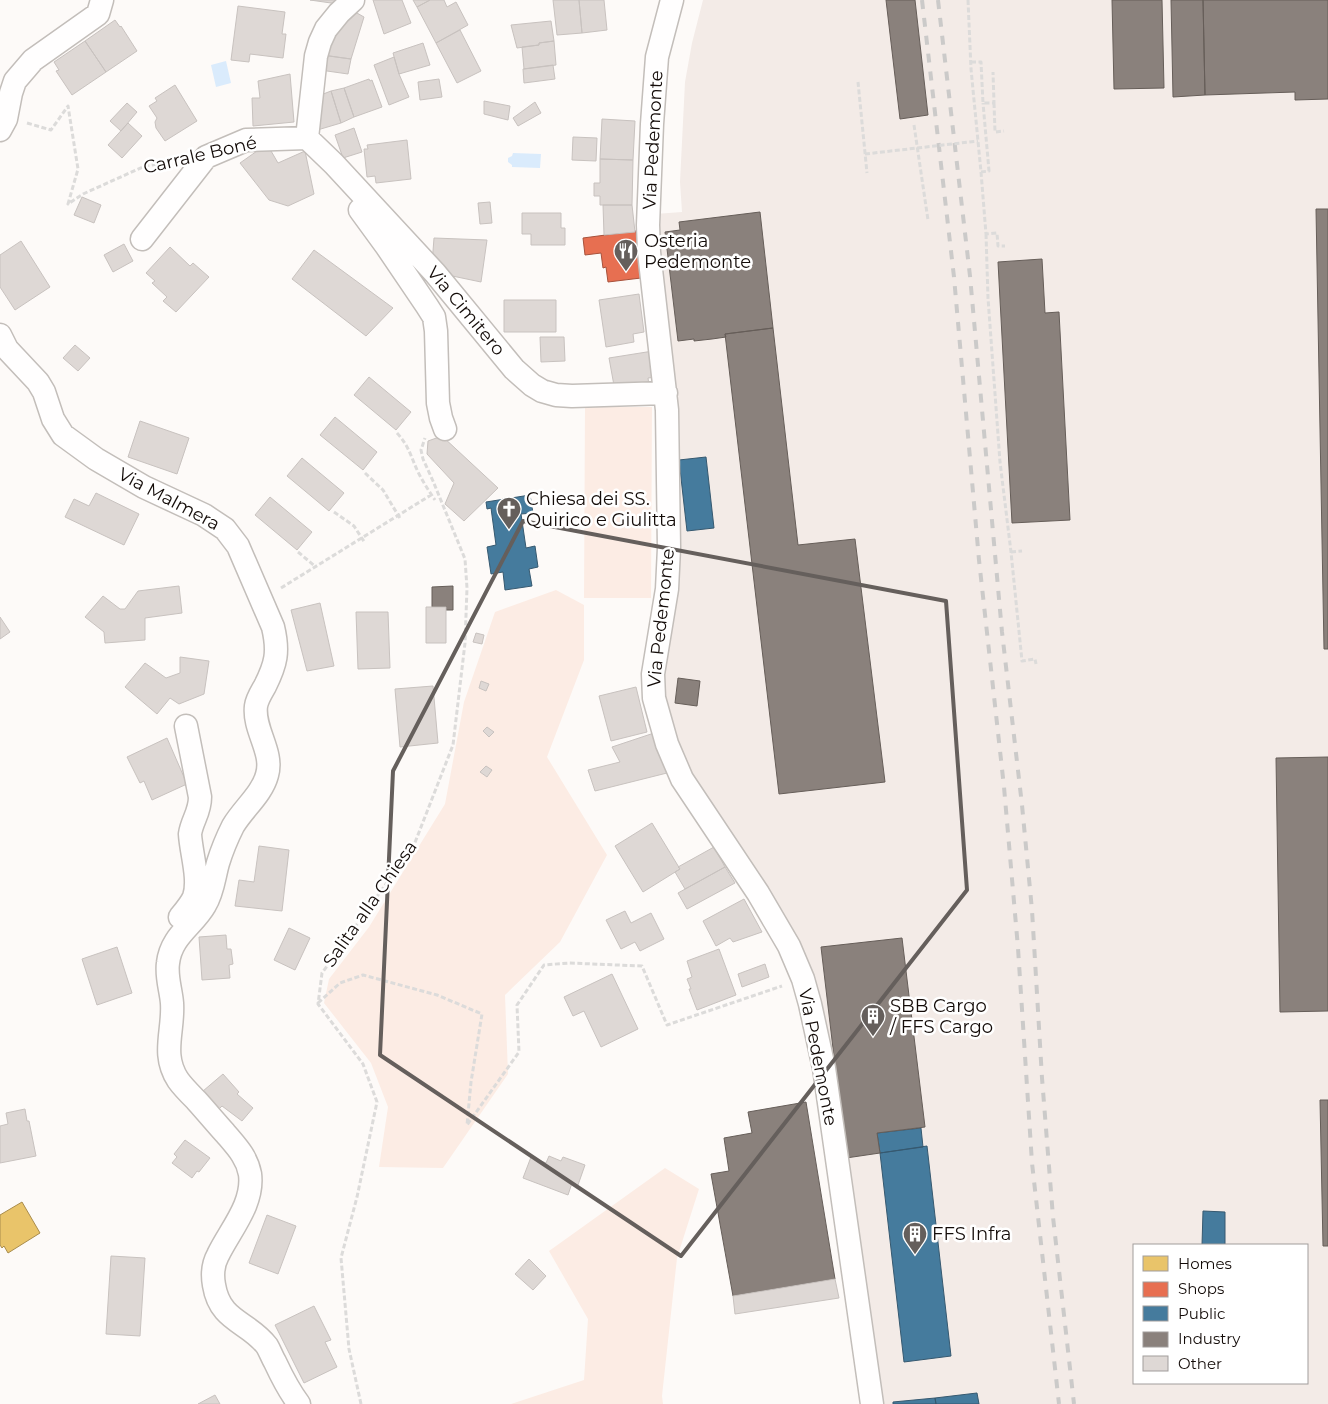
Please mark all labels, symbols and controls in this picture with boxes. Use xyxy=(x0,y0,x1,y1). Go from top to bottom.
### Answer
street label: Via Pedemonte xyxy=(638,70,668,210)
street label: Carrale Boné xyxy=(141,131,259,179)
place label: Osteria Pedemonte xyxy=(644,230,751,273)
restaurant icon: Osteria Pedemonte xyxy=(613,238,639,272)
street label: Via Cimitero xyxy=(422,262,510,360)
street label: Via Malmera xyxy=(114,463,224,535)
place label: Chiesa dei SS. Quirico e Giulitta xyxy=(526,488,677,531)
church icon: Chiesa dei SS. Quirico e Giulitta xyxy=(496,496,522,530)
street label: Via Pedemonte xyxy=(643,547,679,689)
street label: Salita alla Chiesa xyxy=(318,837,422,971)
street label: Via Pedemonte xyxy=(794,986,842,1128)
place label: SBB Cargo / FFS Cargo xyxy=(889,995,993,1038)
building icon: SBB Cargo / FFS Cargo xyxy=(860,1003,886,1037)
building icon: FFS Infra xyxy=(902,1221,928,1255)
place label: FFS Infra xyxy=(932,1223,1011,1245)
legend xyxy=(1133,1244,1308,1384)
text: Homes xyxy=(1178,1254,1232,1273)
text: Shops xyxy=(1178,1279,1224,1298)
text: Public xyxy=(1178,1304,1226,1323)
text: Industry xyxy=(1178,1329,1241,1348)
text: Other xyxy=(1178,1354,1222,1373)

